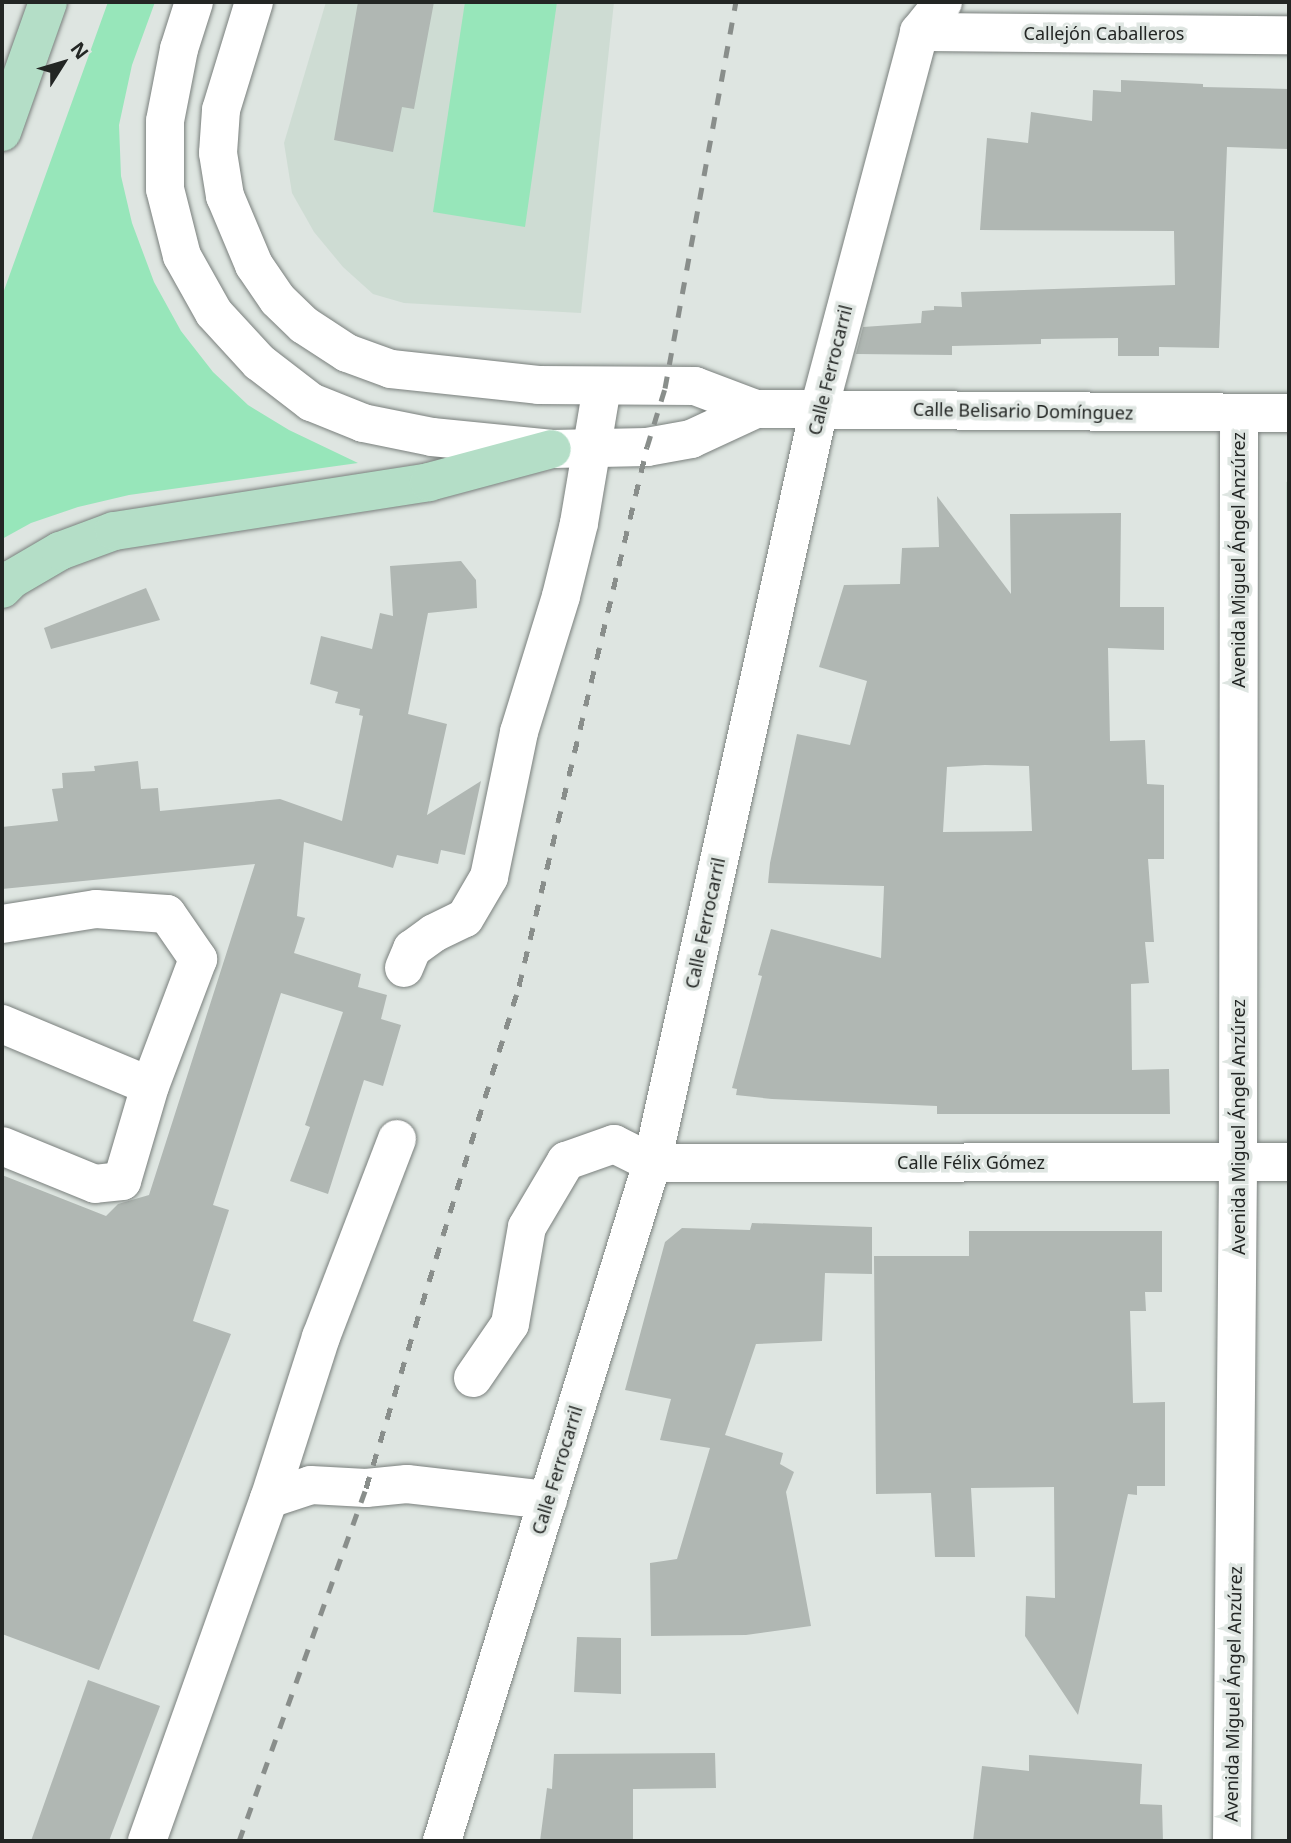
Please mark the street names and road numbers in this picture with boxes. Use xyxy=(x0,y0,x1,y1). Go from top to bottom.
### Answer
street label: Callejón Caballeros xyxy=(1024,22,1184,44)
street label: Calle Ferrocarril xyxy=(803,303,857,437)
street label: Calle Belisario Domínguez xyxy=(913,398,1133,424)
street label: Avenida Miguel Ángel Anzúrez xyxy=(1227,432,1249,688)
street label: Calle Ferrocarril xyxy=(681,856,729,990)
street label: Avenida Miguel Ángel Anzúrez xyxy=(1227,999,1249,1255)
street label: Calle Félix Gómez xyxy=(897,1151,1045,1173)
street label: Calle Ferrocarril xyxy=(527,1403,587,1537)
street label: Avenida Miguel Ángel Anzúrez xyxy=(1220,1566,1246,1822)

